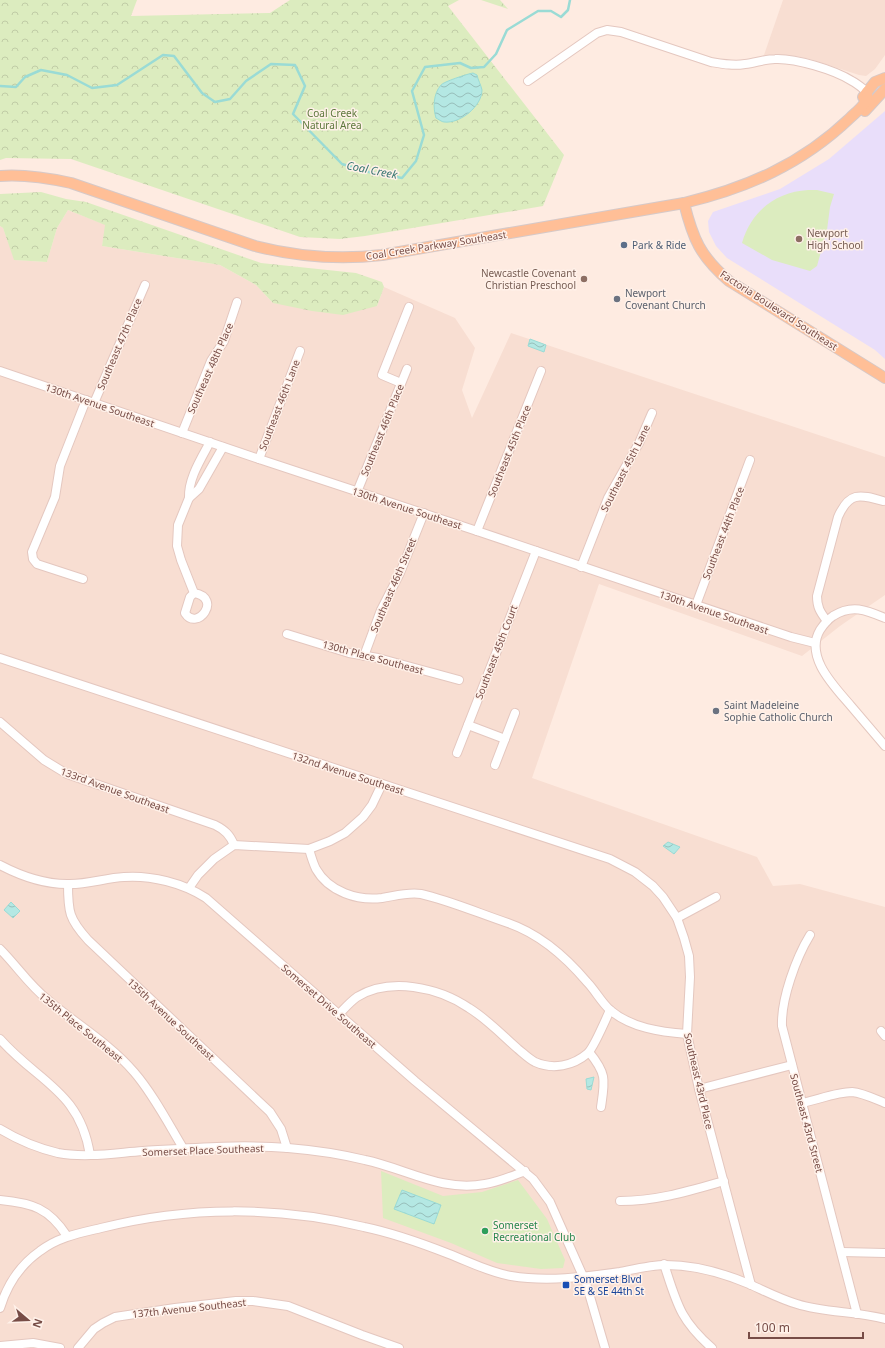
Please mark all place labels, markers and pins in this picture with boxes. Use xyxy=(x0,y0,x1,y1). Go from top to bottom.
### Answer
place label: Newport High School xyxy=(807,226,863,252)
marker: Newport High School xyxy=(794,234,804,244)
place label: Park & Ride xyxy=(632,238,687,252)
marker: Park & Ride xyxy=(619,240,629,250)
place label: Newcastle Covenant Christian Preschool xyxy=(481,266,576,292)
marker: Newcastle Covenant Christian Preschool xyxy=(579,274,589,284)
place label: Newport Covenant Church xyxy=(625,286,706,312)
marker: Newport Covenant Church xyxy=(612,294,622,304)
place label: Saint Madeleine Sophie Catholic Church xyxy=(724,698,833,724)
marker: Saint Madeleine Sophie Catholic Church xyxy=(711,706,721,716)
place label: Somerset Recreational Club xyxy=(493,1218,575,1244)
marker: Somerset Recreational Club xyxy=(480,1226,490,1236)
place label: Somerset Blvd SE & SE 44th St xyxy=(574,1272,645,1298)
marker: Somerset Blvd SE & SE 44th St xyxy=(561,1280,571,1290)

